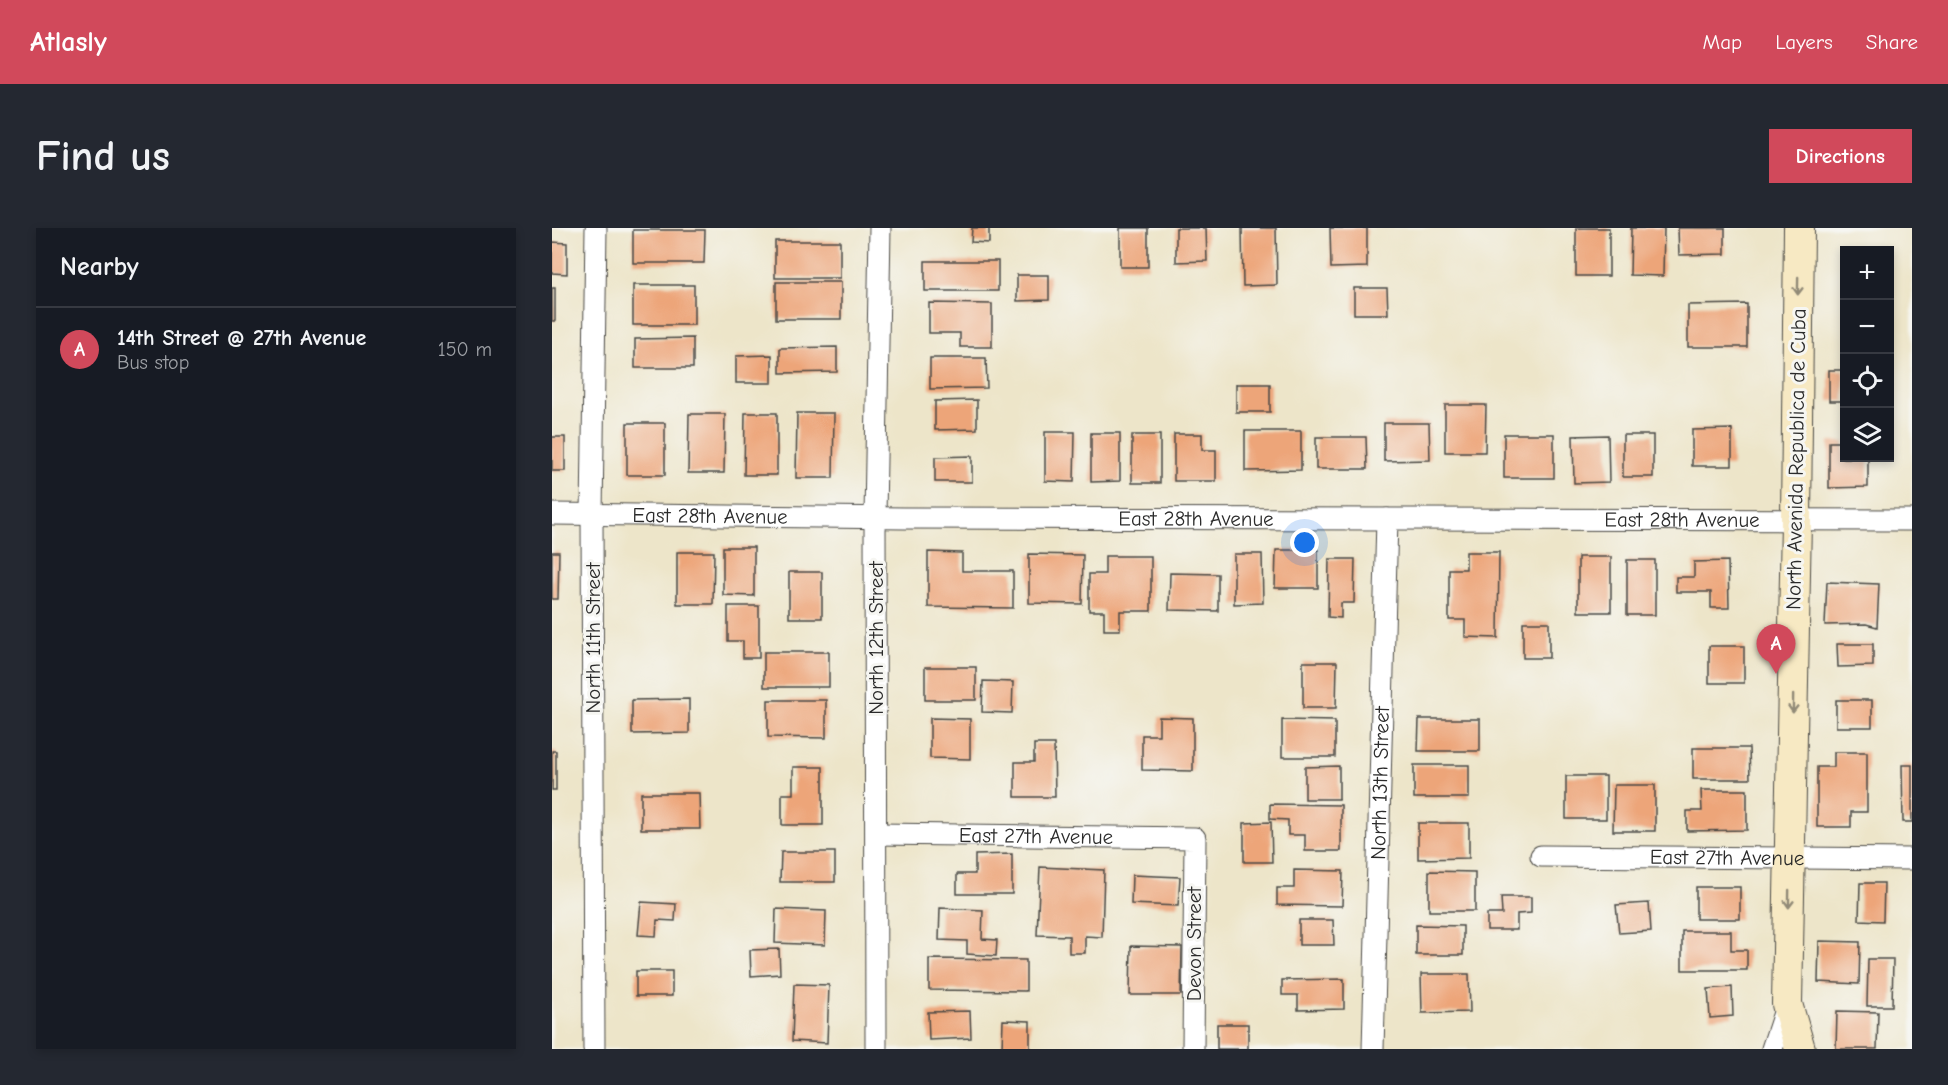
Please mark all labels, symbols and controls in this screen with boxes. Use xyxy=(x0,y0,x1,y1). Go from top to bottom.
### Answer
text: Atlasly xyxy=(30,26,107,58)
text: Map xyxy=(1703,30,1742,54)
text: Layers xyxy=(1775,30,1833,54)
text: Share xyxy=(1866,30,1918,54)
button: Directions xyxy=(1769,129,1912,183)
text: Find us xyxy=(36,132,170,181)
map controls xyxy=(1840,246,1894,462)
button: + xyxy=(1840,246,1894,300)
text: Nearby xyxy=(60,252,139,282)
one-way arrow xyxy=(1792,276,1804,296)
button: − xyxy=(1840,300,1894,354)
street label: North Avenida Republica de Cuba xyxy=(1781,308,1811,610)
text: 14th Street @ 27th Avenue xyxy=(117,325,366,351)
text: A xyxy=(74,338,85,361)
text: 150 m xyxy=(438,338,492,361)
text: Bus stop xyxy=(117,351,189,374)
button: locate xyxy=(1840,354,1894,408)
button: layers xyxy=(1840,408,1894,462)
street label: East 28th Avenue xyxy=(632,503,788,529)
street label: East 28th Avenue xyxy=(1118,506,1274,531)
street label: East 28th Avenue xyxy=(1604,507,1760,532)
your location xyxy=(1290,528,1319,557)
street label: North 12th Street xyxy=(864,560,888,715)
street label: North 11th Street xyxy=(581,561,605,714)
pin: A xyxy=(1756,624,1796,674)
one-way arrow xyxy=(1787,694,1798,714)
street label: North 13th Street xyxy=(1366,705,1394,860)
street label: East 27th Avenue xyxy=(959,823,1113,849)
street label: East 27th Avenue xyxy=(1650,845,1804,870)
street label: Devon Street xyxy=(1182,886,1206,1001)
one-way arrow xyxy=(1783,889,1795,909)

